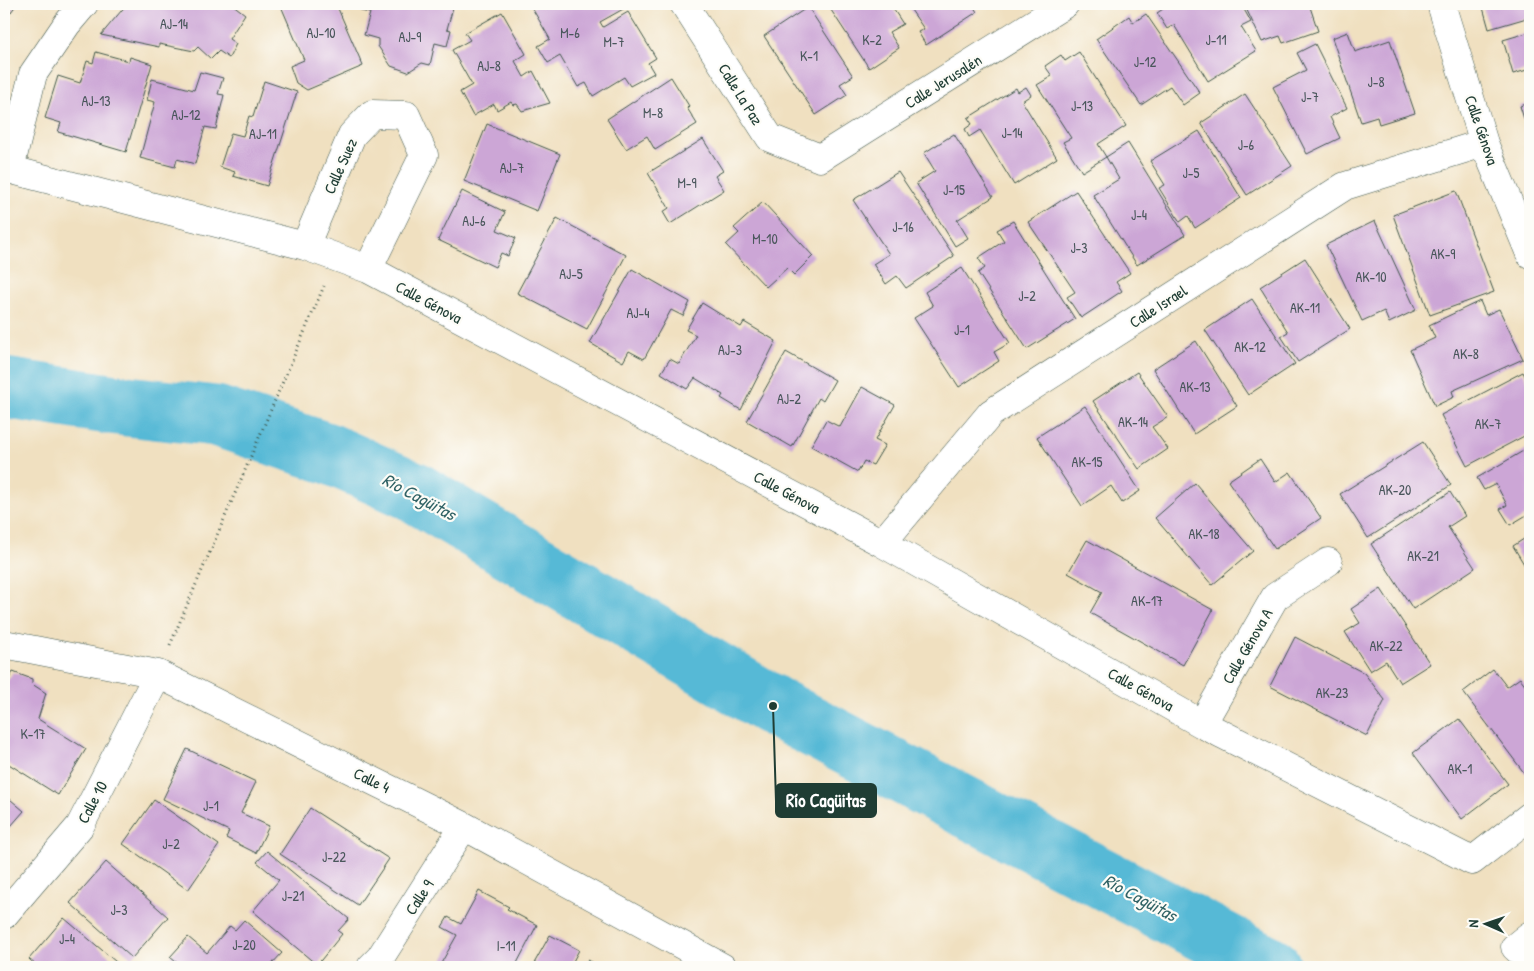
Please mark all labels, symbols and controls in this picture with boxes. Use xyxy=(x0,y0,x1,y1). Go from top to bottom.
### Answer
house number: AJ-14 xyxy=(160,14,188,33)
house number: AJ-10 xyxy=(306,23,336,42)
house number: M-6 xyxy=(560,23,580,42)
house number: AJ-9 xyxy=(399,27,421,46)
house number: K-2 xyxy=(862,30,882,49)
house number: J-11 xyxy=(1206,30,1227,49)
house number: M-7 xyxy=(604,32,625,51)
house number: K-1 xyxy=(800,46,818,65)
street label: Calle Jerusalén xyxy=(900,49,986,113)
house number: J-12 xyxy=(1134,52,1157,71)
house number: AJ-8 xyxy=(477,56,501,75)
street label: Calle La Paz xyxy=(713,59,769,129)
house number: J-8 xyxy=(1368,72,1384,91)
house number: J-7 xyxy=(1301,87,1319,106)
house number: AJ-13 xyxy=(81,91,111,110)
street label: Calle Génova xyxy=(1460,92,1504,168)
house number: J-13 xyxy=(1071,96,1093,115)
house number: M-8 xyxy=(643,103,663,122)
house number: AJ-12 xyxy=(171,105,201,124)
house number: J-14 xyxy=(1001,123,1023,142)
house number: AJ-11 xyxy=(249,124,277,143)
street label: Calle Suez xyxy=(318,134,362,197)
house number: J-6 xyxy=(1238,135,1255,154)
house number: AJ-7 xyxy=(500,158,524,177)
house number: J-5 xyxy=(1183,163,1199,182)
house number: M-9 xyxy=(677,173,697,192)
house number: J-15 xyxy=(943,180,965,199)
house number: J-4 xyxy=(1131,205,1147,224)
house number: AJ-6 xyxy=(462,211,486,230)
house number: J-16 xyxy=(892,217,914,236)
house number: M-10 xyxy=(752,229,778,248)
house number: J-3 xyxy=(1070,238,1088,257)
house number: AK-9 xyxy=(1431,244,1455,263)
house number: AJ-5 xyxy=(559,264,583,283)
house number: AK-10 xyxy=(1355,267,1387,286)
street label: Calle Génova xyxy=(392,275,466,329)
street label: Calle Israel xyxy=(1125,279,1192,333)
house number: J-2 xyxy=(1018,286,1036,305)
house number: AK-11 xyxy=(1290,298,1320,317)
house number: AJ-4 xyxy=(627,303,649,322)
house number: J-1 xyxy=(954,320,970,339)
house number: AK-12 xyxy=(1234,337,1266,356)
house number: AJ-3 xyxy=(718,340,742,359)
house number: AK-8 xyxy=(1453,344,1479,363)
house number: AK-13 xyxy=(1179,377,1211,396)
house number: AJ-2 xyxy=(777,389,802,408)
house number: AK-14 xyxy=(1118,412,1148,431)
house number: AK-7 xyxy=(1475,414,1501,433)
house number: AK-15 xyxy=(1072,452,1102,471)
street label: Calle Génova xyxy=(750,465,824,519)
water label: Río Cagüitas xyxy=(378,467,462,527)
house number: AK-20 xyxy=(1379,480,1411,499)
house number: AK-18 xyxy=(1189,524,1219,543)
house number: AK-21 xyxy=(1407,546,1439,565)
house number: AK-17 xyxy=(1131,591,1163,610)
street label: Calle Génova A xyxy=(1217,604,1278,688)
house number: AK-22 xyxy=(1370,636,1403,655)
street label: Calle Génova xyxy=(1104,662,1178,716)
house number: AK-23 xyxy=(1316,683,1348,702)
house number: K-17 xyxy=(21,724,46,743)
house number: AK-1 xyxy=(1448,759,1472,778)
street label: Calle 4 xyxy=(350,762,394,798)
street label: Calle 10 xyxy=(72,777,112,827)
callout: Río Cagüitas xyxy=(776,784,876,817)
text: Río Cagüitas xyxy=(786,788,866,814)
house number: J-1 xyxy=(203,796,219,815)
house number: J-2 xyxy=(162,834,180,853)
house number: J-22 xyxy=(322,847,346,866)
water label: Río Cagüitas xyxy=(1099,868,1183,928)
street label: Calle 9 xyxy=(399,875,439,919)
house number: J-21 xyxy=(282,886,304,905)
north arrow xyxy=(1462,898,1512,948)
house number: J-3 xyxy=(110,900,128,919)
text: N xyxy=(1463,919,1482,928)
house number: J-4 xyxy=(59,929,75,948)
house number: J-20 xyxy=(232,935,256,954)
house number: I-11 xyxy=(496,936,516,955)

